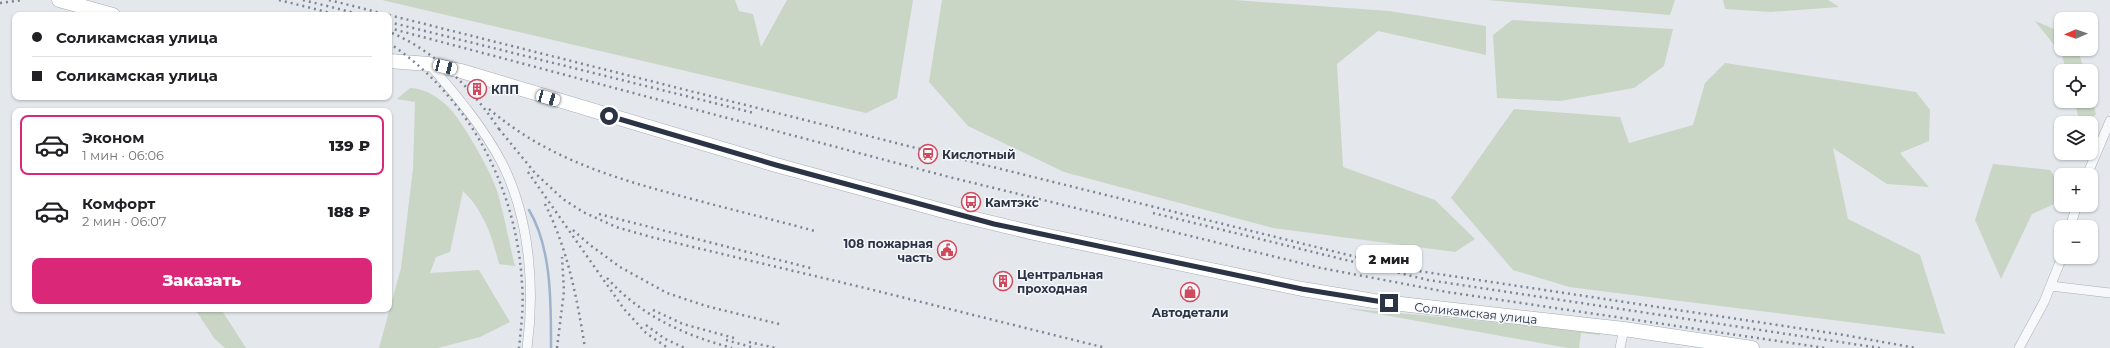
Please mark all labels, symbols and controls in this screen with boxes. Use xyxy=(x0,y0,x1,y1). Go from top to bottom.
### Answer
north arrow xyxy=(2054,12,2098,56)
map controls xyxy=(2054,12,2098,264)
text: Соликамская улица xyxy=(56,28,218,47)
car xyxy=(432,58,458,76)
button: locate xyxy=(2054,64,2098,108)
text: Соликамская улица xyxy=(56,66,218,85)
building icon: КПП xyxy=(466,78,488,100)
place label: КПП xyxy=(491,82,519,97)
car xyxy=(535,89,561,107)
route start xyxy=(600,107,618,125)
button: layers xyxy=(2054,116,2098,160)
icon: car xyxy=(34,127,70,163)
text: Эконом xyxy=(82,128,144,147)
text: 139 ₽ xyxy=(329,136,370,155)
station icon: Кислотный xyxy=(917,143,939,165)
text: 1 мин · 06:06 xyxy=(82,147,164,163)
place label: Кислотный xyxy=(942,147,1015,162)
button: + xyxy=(2054,168,2098,212)
bus stop icon: Камтэкс xyxy=(960,191,982,213)
icon: car xyxy=(34,193,70,229)
text: Комфорт xyxy=(82,194,155,213)
place label: Камтэкс xyxy=(985,195,1039,210)
text: 188 ₽ xyxy=(328,202,370,221)
text: 2 мин · 06:07 xyxy=(82,213,166,229)
button: − xyxy=(2054,220,2098,264)
place label: 108 пожарная часть xyxy=(843,236,933,265)
public building icon: 108 пожарная часть xyxy=(936,239,958,261)
callout: 2 мин xyxy=(1356,245,1422,273)
text: 2 мин xyxy=(1369,251,1409,267)
button: Заказать xyxy=(32,258,372,304)
place label: Центральная проходная xyxy=(1017,267,1103,296)
building icon: Центральная проходная xyxy=(992,270,1014,292)
shop icon: Автодетали xyxy=(1179,281,1201,303)
route end xyxy=(1380,294,1398,312)
street label: Соликамская улица xyxy=(1414,299,1538,327)
place label: Автодетали xyxy=(1151,305,1229,320)

